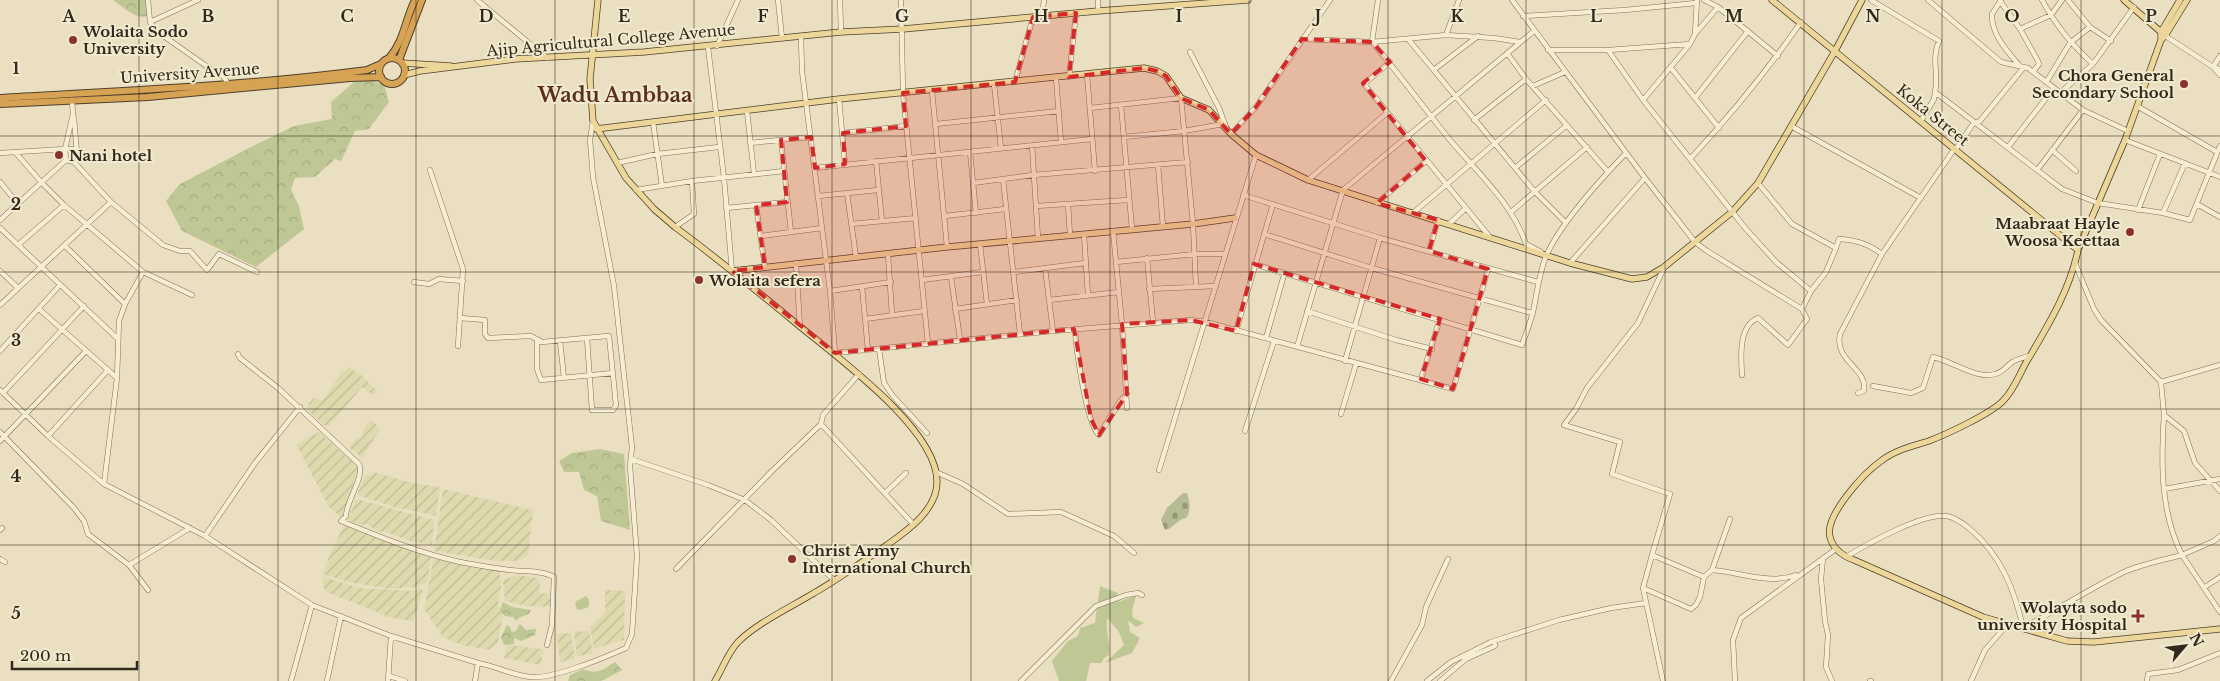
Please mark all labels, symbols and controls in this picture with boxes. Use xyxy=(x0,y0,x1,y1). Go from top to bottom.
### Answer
text: A xyxy=(62,6,77,26)
text: B xyxy=(202,6,215,26)
text: C xyxy=(340,6,354,26)
text: D xyxy=(479,6,493,26)
text: E xyxy=(618,6,630,26)
text: F xyxy=(757,6,769,26)
text: G xyxy=(895,6,909,26)
text: H xyxy=(1033,6,1049,26)
text: I xyxy=(1176,6,1183,26)
text: J xyxy=(1312,6,1321,26)
text: K xyxy=(1450,6,1464,26)
text: L xyxy=(1590,6,1602,26)
text: M xyxy=(1725,6,1743,26)
text: N xyxy=(1865,6,1881,26)
text: O xyxy=(2004,6,2020,26)
text: P xyxy=(2145,6,2157,26)
street label: Ajip Agricultural College Avenue xyxy=(485,20,736,60)
place label: Wolaita Sodo University xyxy=(82,22,188,58)
marker: Wolaita Sodo University xyxy=(67,34,79,46)
text: 1 xyxy=(13,58,20,78)
street label: University Avenue xyxy=(120,59,260,87)
place label: Chora General Secondary School xyxy=(2032,66,2175,102)
marker: Chora General Secondary School xyxy=(2178,78,2190,90)
street label: Koka Street xyxy=(1893,80,1973,150)
district label: Wadu Ambbaa xyxy=(536,83,693,107)
place label: Nani hotel xyxy=(69,146,153,165)
marker: Nani hotel xyxy=(53,149,65,161)
text: 2 xyxy=(11,194,21,214)
place label: Maabraat Hayle Woosa Keettaa xyxy=(1995,214,2120,250)
marker: Maabraat Hayle Woosa Keettaa xyxy=(2124,226,2136,238)
place label: Wolaita sefera xyxy=(708,271,821,290)
marker: Wolaita sefera xyxy=(693,274,705,286)
text: 3 xyxy=(11,330,21,350)
text: 4 xyxy=(11,466,21,486)
place label: Christ Army International Church xyxy=(802,541,971,577)
marker: Christ Army International Church xyxy=(786,553,798,565)
place label: Wolayta sodo university Hospital xyxy=(1977,598,2128,634)
text: 5 xyxy=(11,603,21,623)
marker: Wolayta sodo university Hospital xyxy=(2131,609,2145,623)
north arrow xyxy=(2160,621,2210,671)
text: N xyxy=(2185,630,2208,650)
scale bar xyxy=(12,638,138,670)
text: 200 m xyxy=(20,646,71,665)

